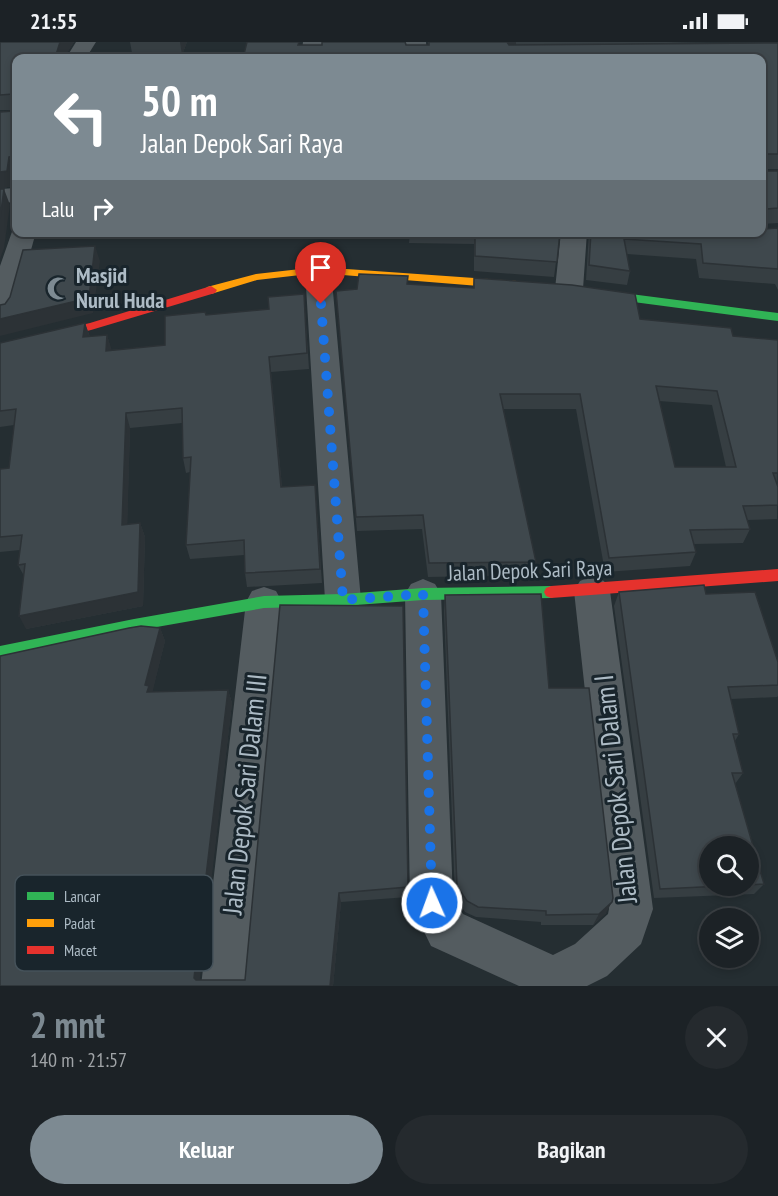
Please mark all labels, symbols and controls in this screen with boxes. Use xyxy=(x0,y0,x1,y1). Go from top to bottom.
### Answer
text: 21:55 xyxy=(30,7,78,35)
text: 50 m xyxy=(141,73,218,128)
icon: left xyxy=(42,78,120,156)
text: Jalan Depok Sari Raya xyxy=(141,126,343,160)
icon: right xyxy=(86,192,119,225)
text: Lalu xyxy=(42,195,74,223)
pin xyxy=(295,242,346,304)
icon: arrive xyxy=(304,251,337,284)
place label: Masjid Nurul Huda xyxy=(76,261,164,314)
mosque icon: Masjid Nurul Huda xyxy=(45,275,71,301)
street label: Jalan Depok Sari Raya xyxy=(446,553,613,587)
street label: Jalan Depok Sari Dalam III xyxy=(214,672,274,917)
street label: Jalan Depok Sari Dalam I xyxy=(586,673,644,906)
map controls xyxy=(699,836,759,968)
button: search xyxy=(699,836,759,896)
position arrow xyxy=(400,871,464,935)
legend xyxy=(15,875,213,971)
text: Lancar xyxy=(64,886,101,906)
button: layers xyxy=(699,908,759,968)
text: Padat xyxy=(64,913,96,933)
text: Macet xyxy=(64,940,98,960)
text: 2 mnt xyxy=(30,1001,105,1048)
button: close xyxy=(685,1006,748,1069)
text: 140 m · 21:57 xyxy=(30,1047,127,1073)
button: Keluar xyxy=(30,1115,383,1184)
button: Bagikan xyxy=(395,1115,748,1184)

